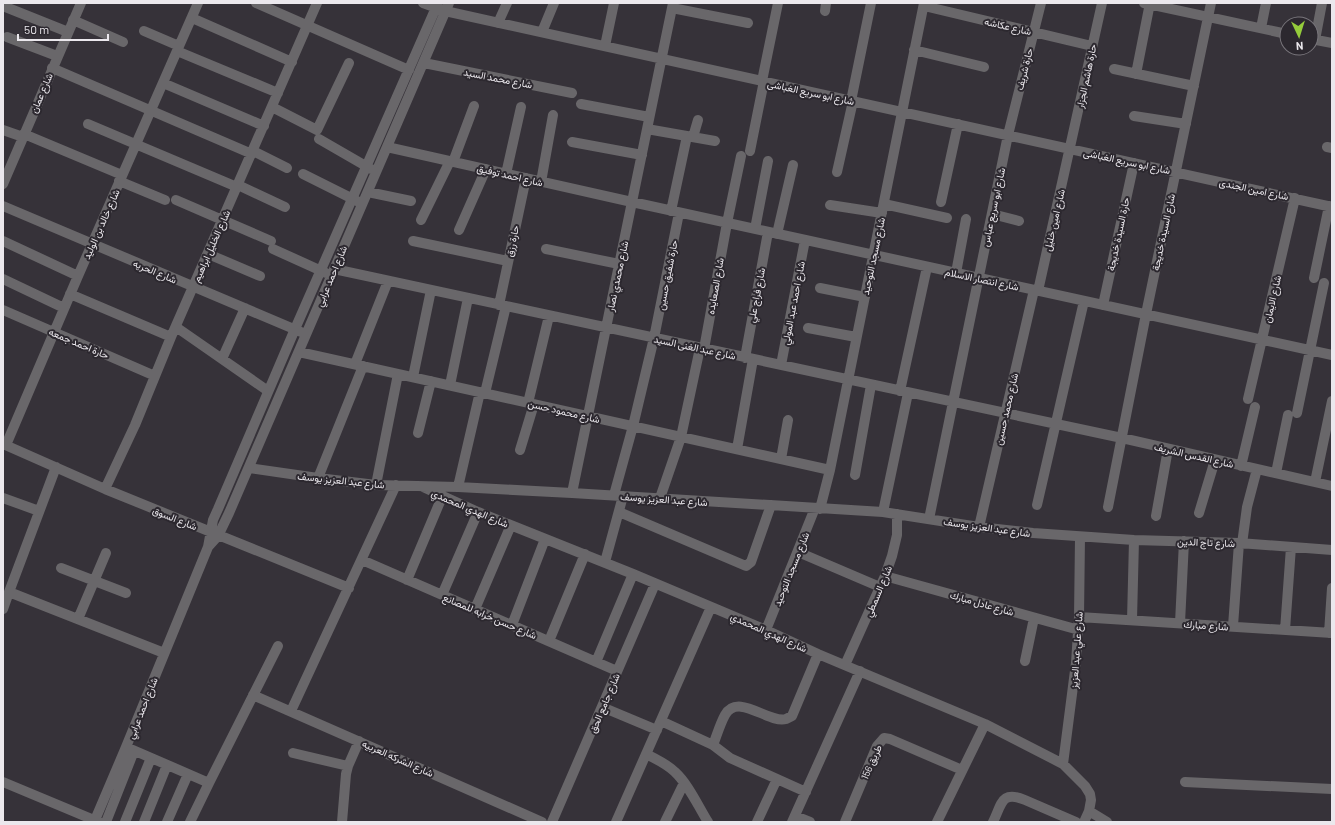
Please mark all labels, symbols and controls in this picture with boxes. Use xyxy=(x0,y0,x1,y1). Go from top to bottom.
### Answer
street label: شارع عكاشه xyxy=(983,15,1033,38)
scale bar xyxy=(18,16,108,42)
north arrow xyxy=(1279,16,1319,56)
text: 50 m xyxy=(24,22,49,36)
text: N xyxy=(1296,40,1304,53)
street label: حارة هاشم الجزار xyxy=(1073,43,1100,110)
street label: حارة شريف xyxy=(1013,47,1036,91)
street label: شارع محمد السيد xyxy=(462,65,534,92)
street label: شارع عمان xyxy=(27,71,56,115)
street label: شارع ابو سريع الغباشى xyxy=(766,77,856,108)
street label: شارع ابو سريع الغباشى xyxy=(1082,146,1172,177)
street label: شارع احمد توفيق xyxy=(475,162,544,189)
street label: شارع ابو سريع عباس xyxy=(979,166,1008,248)
street label: شارع امين الجندى xyxy=(1218,176,1290,203)
street label: شارع خالد بن الوليد xyxy=(80,187,123,261)
street label: شارع امين خليل xyxy=(1041,188,1068,253)
street label: شارع السيدة خديجة xyxy=(1149,192,1178,272)
street label: حارة السيدة خديجة xyxy=(1104,196,1133,272)
street label: شارع الخليل ابراهيم xyxy=(190,208,233,284)
street label: شارع مسجد التوحيد xyxy=(859,216,888,296)
street label: حارة رزق xyxy=(503,224,522,258)
street label: شارع محمدي نصار xyxy=(603,239,633,314)
street label: حارة شفيق حسين xyxy=(654,239,681,311)
street label: شارع احمد عرابي xyxy=(313,244,352,310)
street label: شارع الحريه xyxy=(131,256,179,287)
street label: شارع الصعايده xyxy=(704,257,727,315)
street label: شارع احمد عبد المولي xyxy=(779,260,810,346)
street label: شارع انتصار الاسلام xyxy=(944,265,1020,294)
street label: شارع فراج علي xyxy=(745,266,770,324)
street label: شارع الايمان xyxy=(1261,274,1284,324)
street label: حارة احمد جمعه xyxy=(47,325,111,362)
street label: شارع عبد الغنى السيد xyxy=(653,332,737,363)
street label: شارع محمد حسين xyxy=(992,372,1021,446)
street label: شارع محمود حسن xyxy=(527,397,601,426)
street label: شارع القدس الشريف xyxy=(1153,440,1235,471)
street label: شارع عبد العزيز يوسف xyxy=(297,469,385,492)
street label: شارع الهدي المحمدي xyxy=(428,486,510,532)
street label: شارع عبد العزيز يوسف xyxy=(620,490,708,509)
street label: شارع السوق xyxy=(151,504,199,533)
street label: شارع عبد العزيز يوسف xyxy=(943,515,1031,540)
street label: شارع مسجد التوحيد xyxy=(771,530,812,608)
street label: شارع تاج الدين xyxy=(1177,535,1235,550)
street label: شارع السمطي xyxy=(862,563,897,620)
street label: شارع عادل مبارك xyxy=(948,588,1016,619)
street label: شارع حسن خرابه للمصانع xyxy=(441,591,539,642)
street label: شارع الهدي المحمدي xyxy=(728,610,809,657)
street label: شارع علي عبد العزيز xyxy=(1067,611,1088,690)
street label: شارع مبارك xyxy=(1183,617,1229,634)
street label: شارع جامع الحق xyxy=(586,671,623,735)
street label: شارع احمد عرابي xyxy=(124,675,163,742)
street label: شارع الشركه العربيه xyxy=(360,737,436,780)
street label: طريق 156 xyxy=(858,742,885,782)

